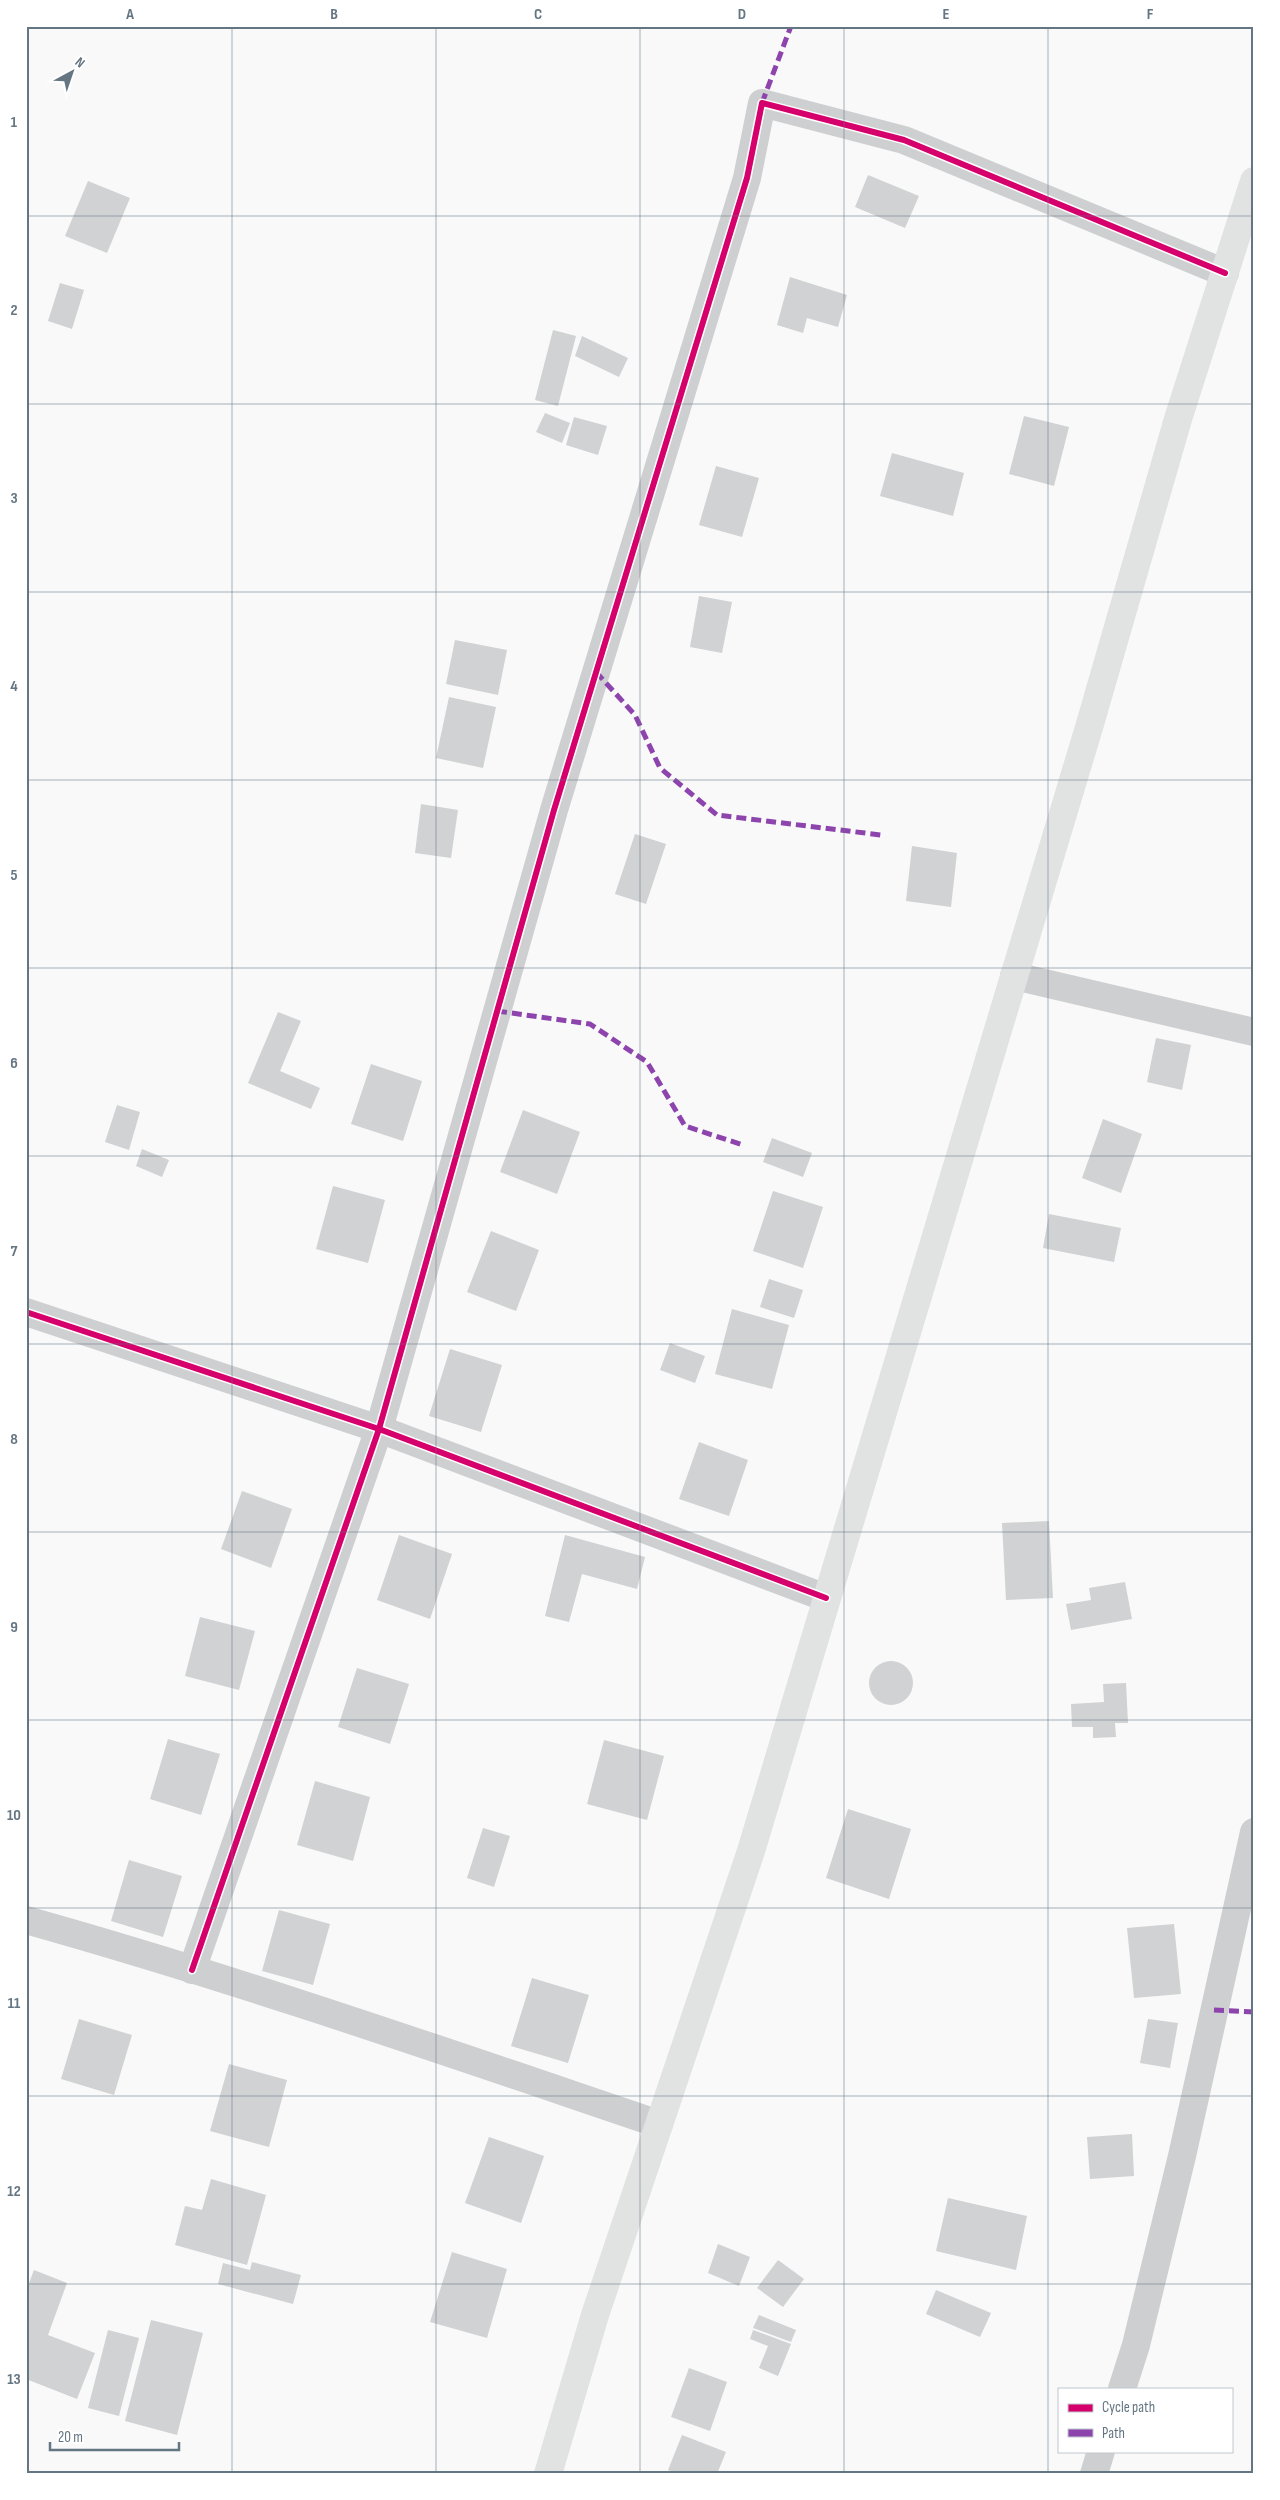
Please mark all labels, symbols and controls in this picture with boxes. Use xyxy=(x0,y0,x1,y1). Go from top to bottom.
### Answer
text: A xyxy=(125,5,134,24)
text: B xyxy=(330,5,338,24)
text: C xyxy=(534,5,542,24)
text: D xyxy=(738,5,746,24)
text: E xyxy=(943,5,950,24)
text: F xyxy=(1147,5,1154,24)
north arrow xyxy=(48,48,98,98)
text: N xyxy=(72,54,88,71)
text: 1 xyxy=(11,113,18,132)
text: 2 xyxy=(10,301,18,320)
text: 3 xyxy=(10,489,18,508)
text: 4 xyxy=(10,677,18,696)
text: 5 xyxy=(10,866,18,885)
text: 6 xyxy=(10,1054,18,1073)
text: 7 xyxy=(11,1242,18,1261)
text: 8 xyxy=(10,1430,18,1449)
text: 9 xyxy=(10,1618,18,1637)
text: 10 xyxy=(7,1806,21,1825)
text: 11 xyxy=(8,1994,21,2013)
text: 12 xyxy=(7,2182,21,2201)
text: 13 xyxy=(7,2370,21,2389)
legend xyxy=(1058,2388,1232,2452)
text: Cycle path xyxy=(1102,2398,1155,2417)
scale bar xyxy=(50,2420,179,2452)
text: Path xyxy=(1102,2424,1125,2443)
text: 20 m xyxy=(58,2428,83,2447)

